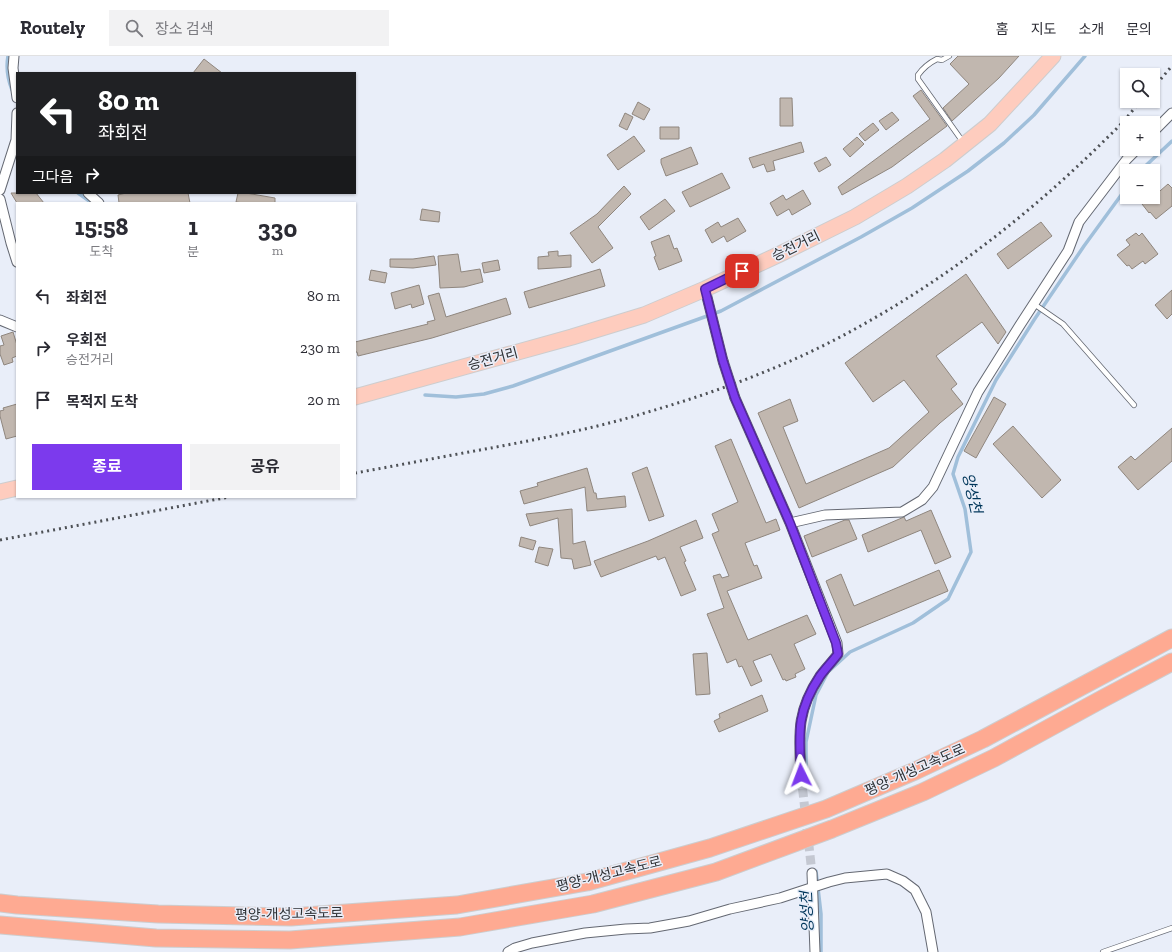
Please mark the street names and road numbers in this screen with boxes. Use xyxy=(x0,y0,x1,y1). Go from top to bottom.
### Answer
street label: 승전거리 xyxy=(769,227,823,265)
street label: 승전거리 xyxy=(466,344,520,374)
street label: 평양-개성고속도로 xyxy=(862,740,968,800)
street label: 평양-개성고속도로 xyxy=(555,853,664,895)
street label: 평양-개성고속도로 xyxy=(235,905,343,923)

